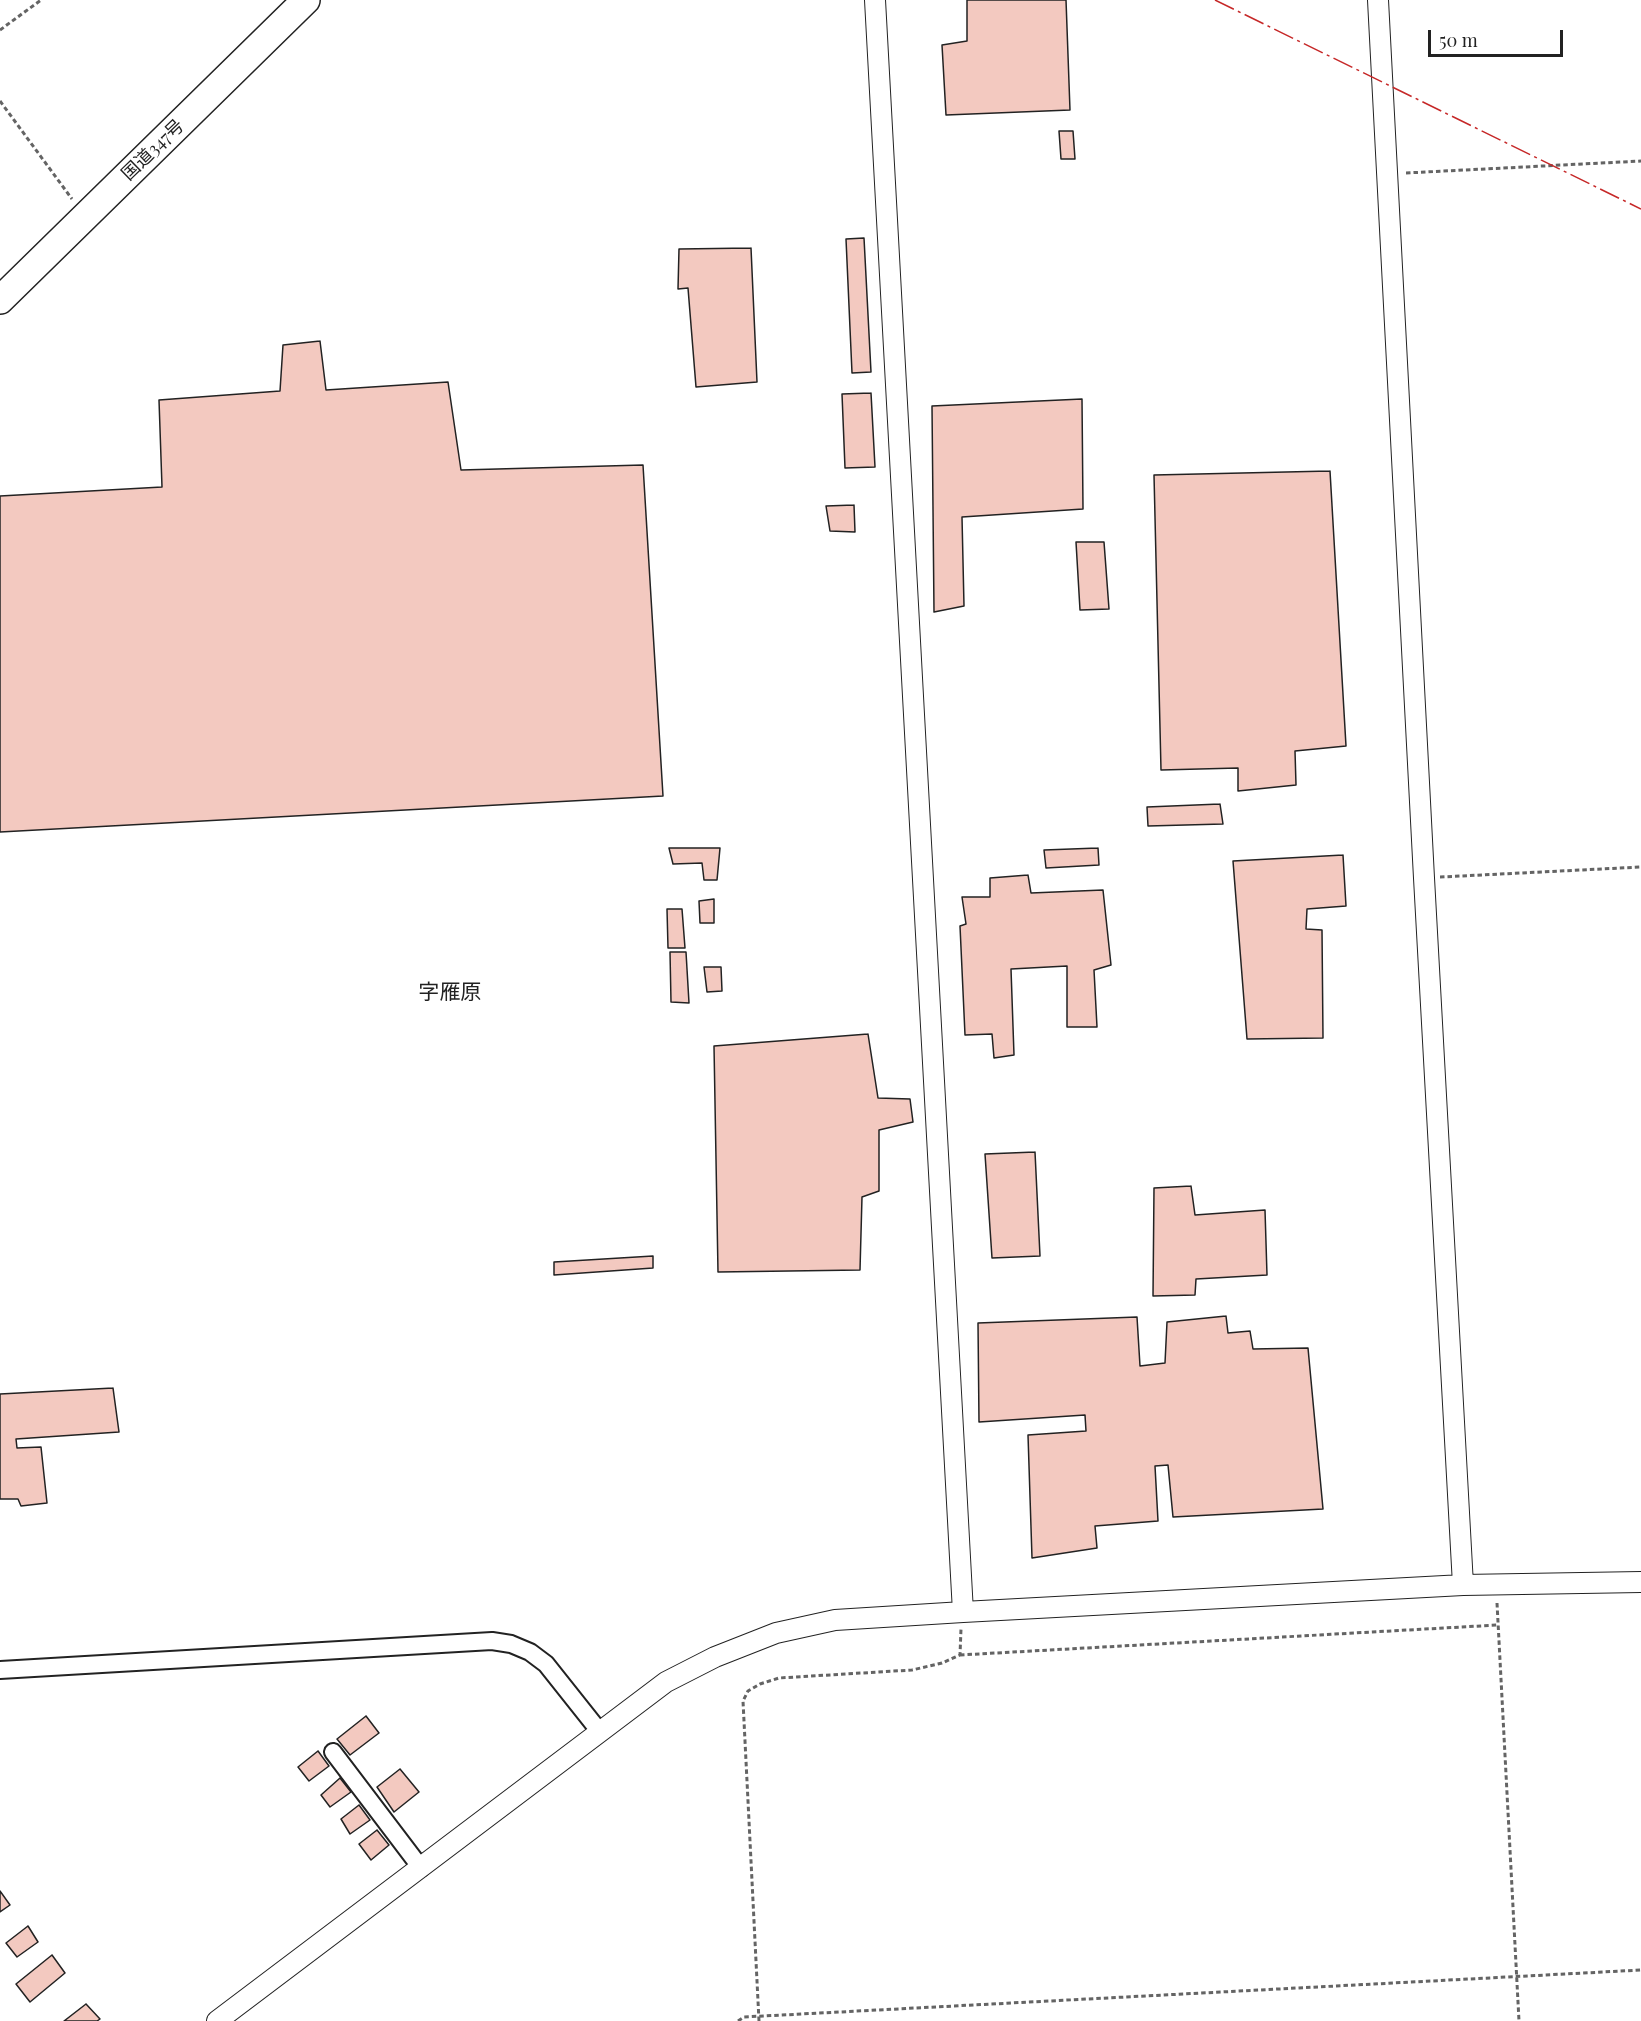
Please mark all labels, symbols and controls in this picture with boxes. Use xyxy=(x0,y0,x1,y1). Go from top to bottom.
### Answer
scale bar xyxy=(1431,18,1566,56)
text: 50 m xyxy=(1439,28,1478,52)
street label: 国道347号 xyxy=(117,115,189,185)
district label: 字雁原 xyxy=(419,979,481,1005)

